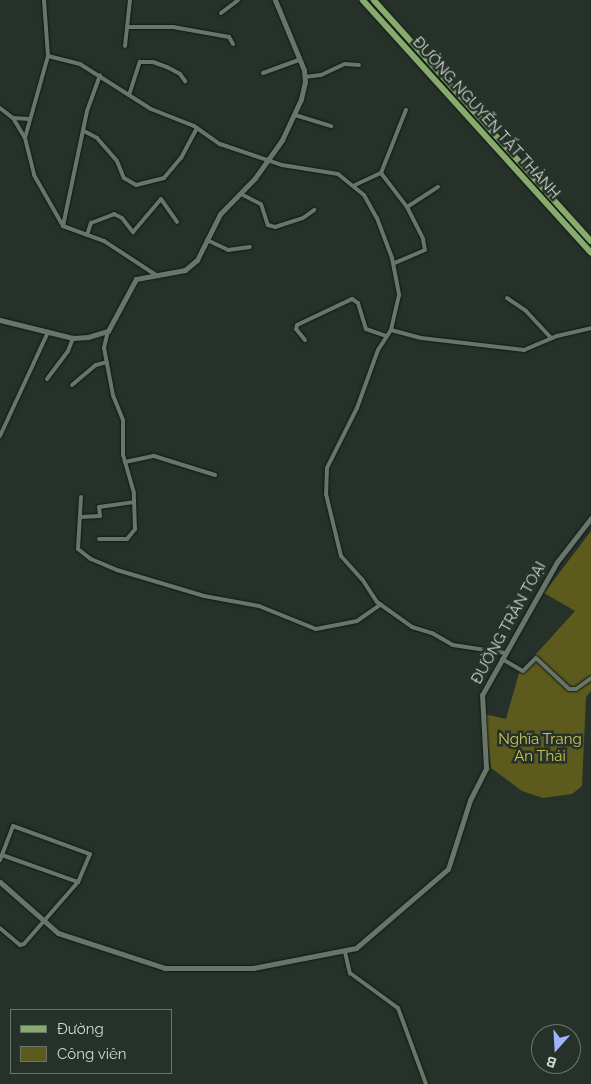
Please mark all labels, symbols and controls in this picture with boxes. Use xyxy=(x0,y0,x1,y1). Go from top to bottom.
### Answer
street label: ĐƯỜNG NGUYỄN TẤT THÀNH xyxy=(408,33,564,203)
street label: ĐƯỜNG TRẦN TOẠI xyxy=(468,558,550,688)
park label: Nghĩa Trang An Thái xyxy=(498,730,582,765)
legend xyxy=(10,1009,172,1074)
text: Đường xyxy=(57,1020,104,1038)
north arrow xyxy=(531,1024,581,1074)
text: Công viên xyxy=(57,1045,126,1063)
text: B xyxy=(544,1053,559,1071)

